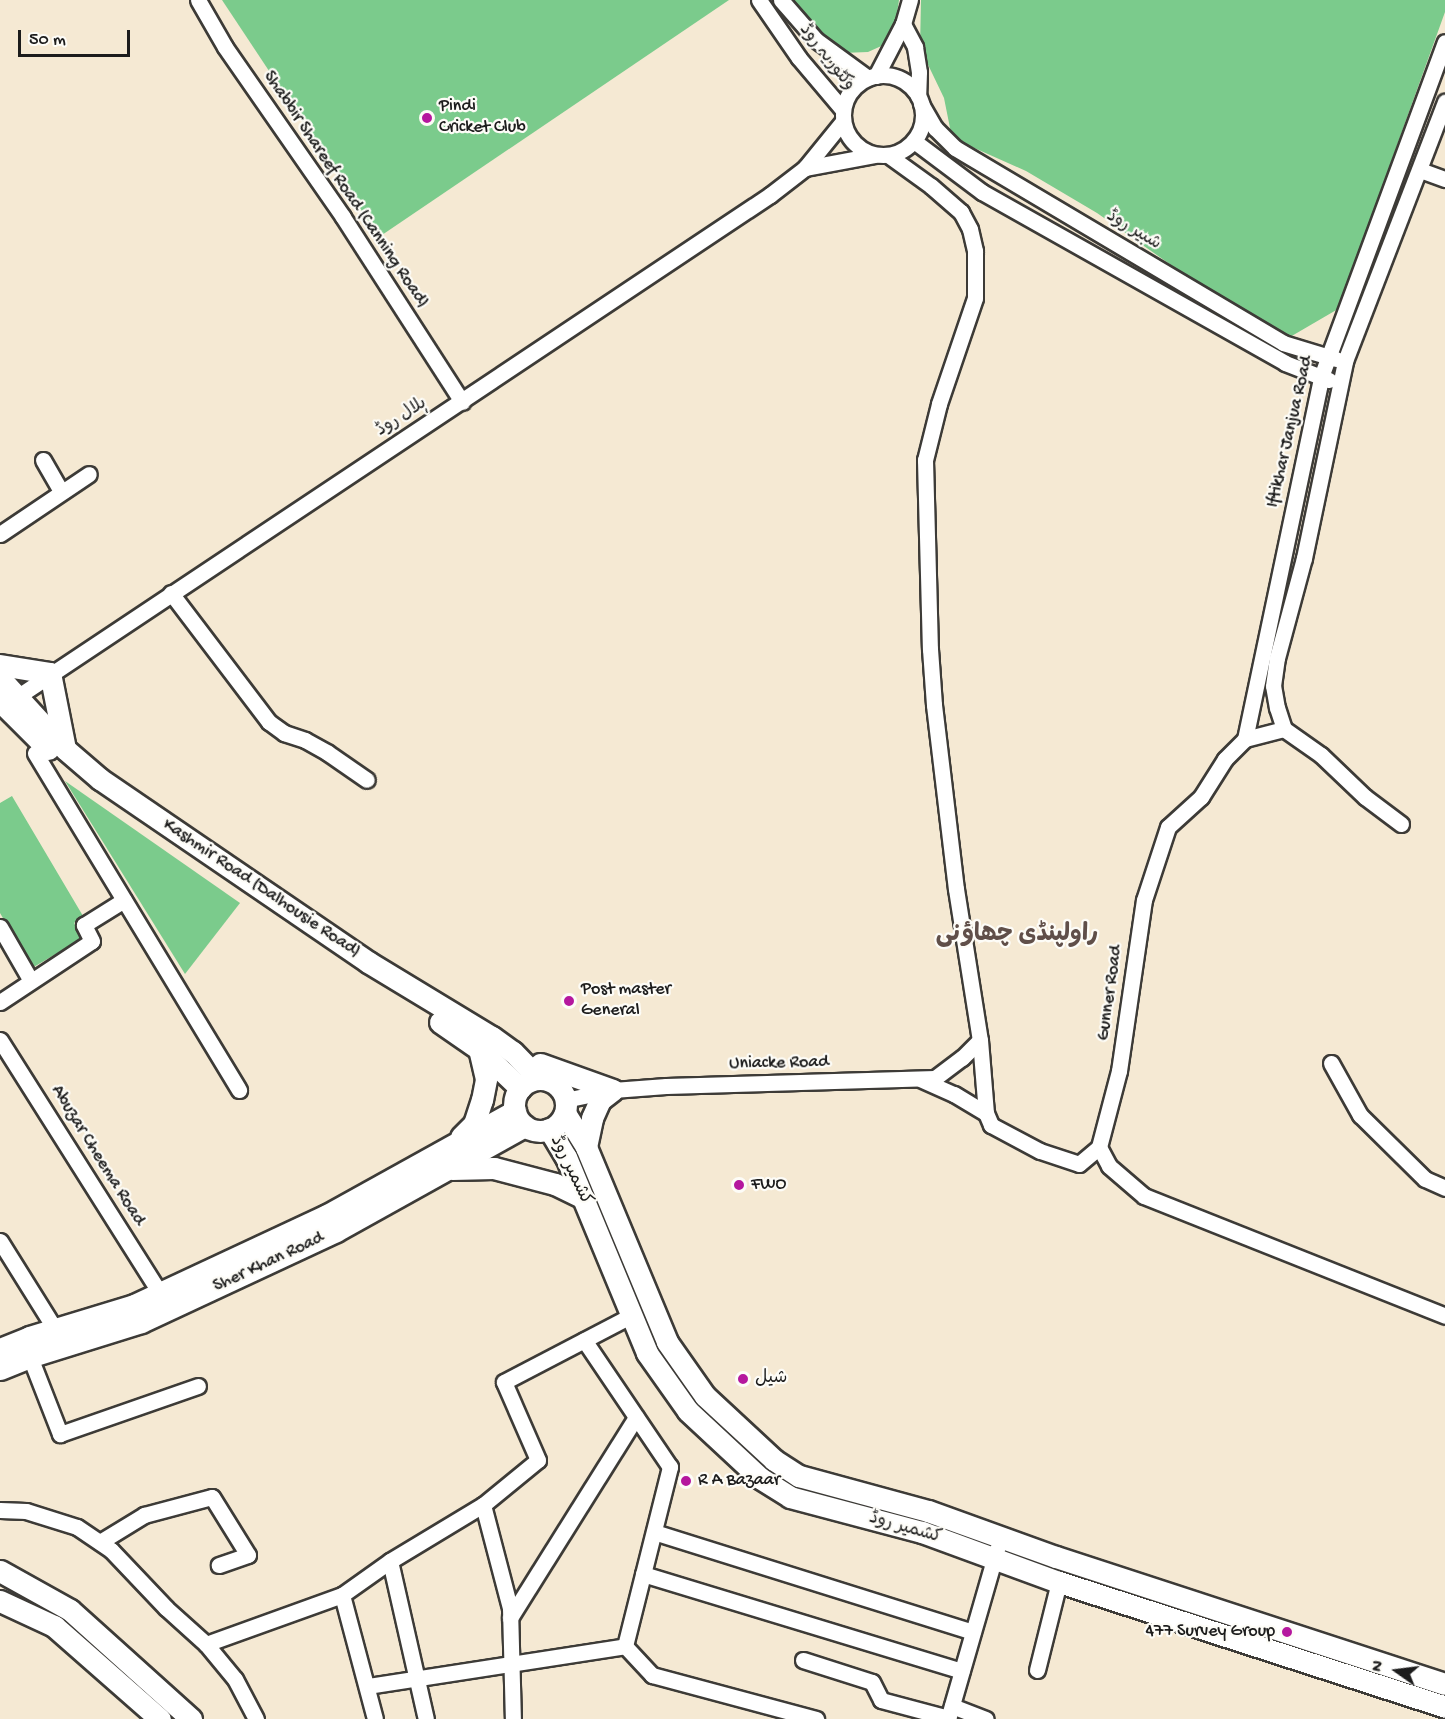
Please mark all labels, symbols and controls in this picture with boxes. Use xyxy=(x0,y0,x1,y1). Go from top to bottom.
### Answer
scale bar xyxy=(21,18,134,56)
street label: وکٹوریہ روڈ xyxy=(793,20,859,96)
text: 50 m xyxy=(29,30,66,51)
street label: Shabbir Shareef Road (Canning Road) xyxy=(257,67,433,313)
place label: Pindi Cricket Club xyxy=(439,97,526,140)
marker: Pindi Cricket Club xyxy=(420,111,434,125)
street label: شبیر روڈ xyxy=(1102,206,1164,256)
street label: Iftikhar Janjua Road xyxy=(1263,354,1319,510)
street label: ہلال روڈ xyxy=(372,394,432,442)
street label: Kashmir Road (Dalhousie Road) xyxy=(158,815,364,963)
district label: راولپنڈی چھاؤنی xyxy=(936,922,1098,950)
street label: Gunner Road xyxy=(1094,944,1128,1042)
place label: Post master General xyxy=(581,980,671,1022)
marker: Post master General xyxy=(562,994,576,1008)
street label: Uniacke Road xyxy=(729,1052,829,1076)
street label: Abuzar Cheema Road xyxy=(45,1082,149,1230)
street label: کشمیر روڈ xyxy=(544,1133,596,1209)
place label: FWO xyxy=(751,1174,786,1196)
marker: FWO xyxy=(732,1178,746,1192)
street label: Sher Khan Road xyxy=(210,1228,328,1298)
place label: شیل xyxy=(755,1368,787,1390)
marker: شیل xyxy=(736,1372,750,1386)
place label: R A Bazaar xyxy=(698,1470,780,1492)
marker: R A Bazaar xyxy=(679,1474,693,1488)
street label: کشمیر روڈ xyxy=(866,1508,944,1550)
place label: 477 Survey Group xyxy=(1146,1621,1275,1643)
marker: 477 Survey Group xyxy=(1280,1625,1294,1639)
north arrow xyxy=(1367,1641,1427,1701)
text: N xyxy=(1369,1659,1390,1674)

